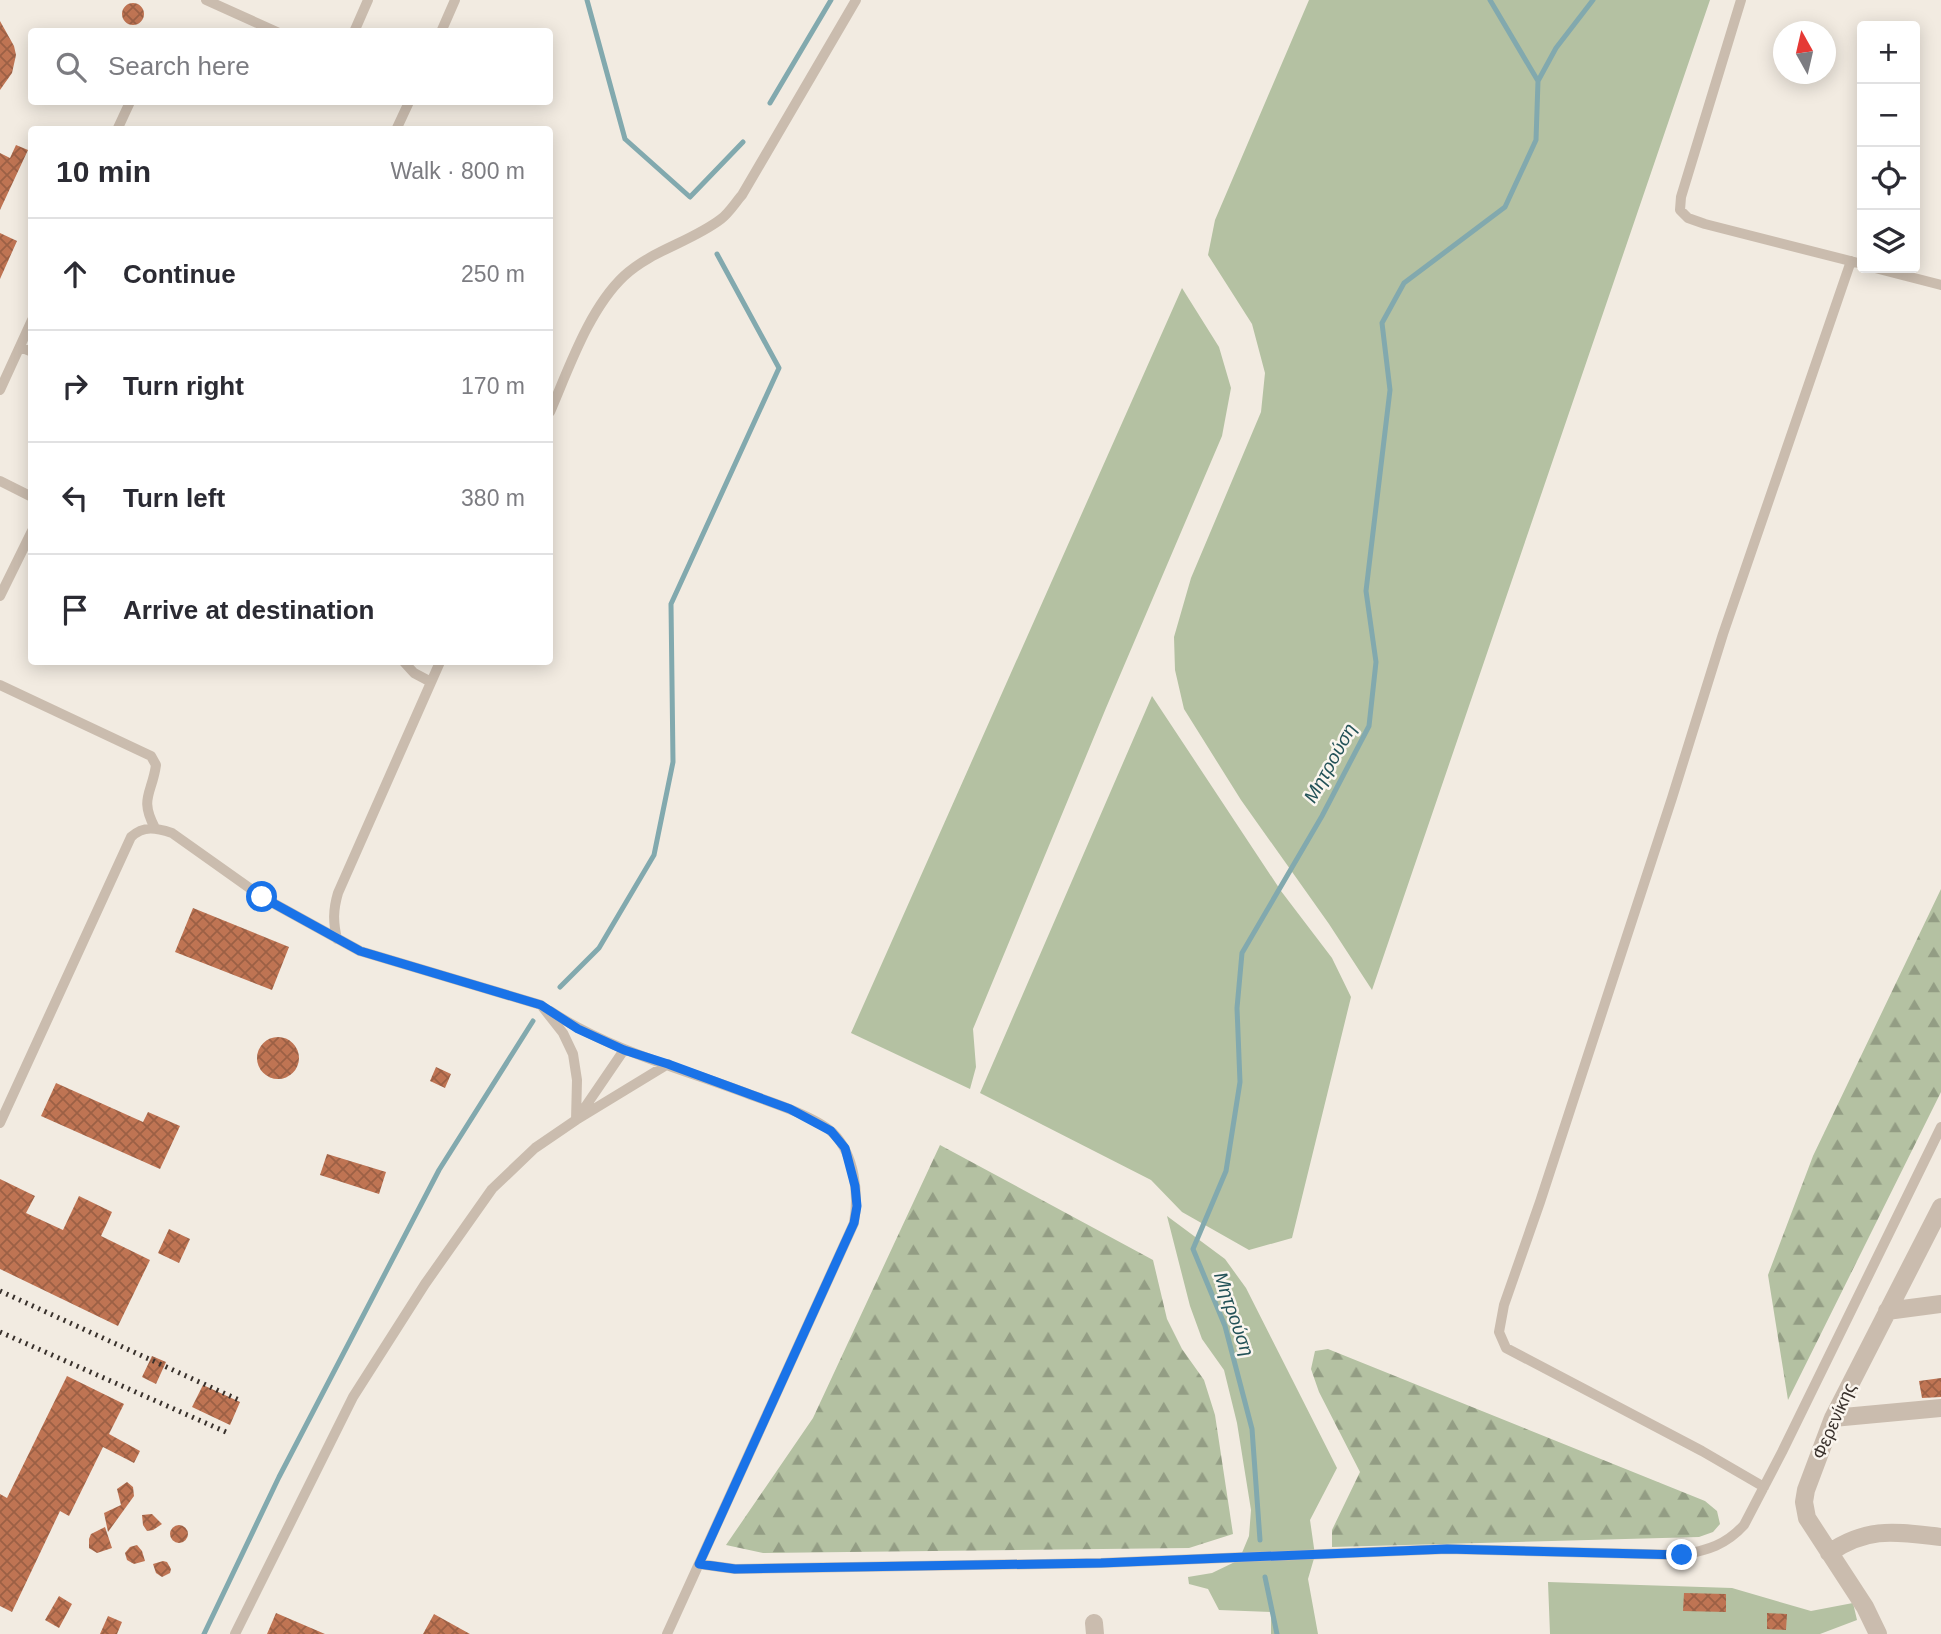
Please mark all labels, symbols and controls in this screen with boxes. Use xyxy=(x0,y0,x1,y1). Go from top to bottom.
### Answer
north arrow xyxy=(1773,21,1836,84)
map controls xyxy=(1857,21,1920,273)
button: + xyxy=(1857,21,1920,84)
search box xyxy=(28,28,553,105)
icon: search xyxy=(52,48,90,86)
text: Search here xyxy=(108,51,250,81)
button: − xyxy=(1857,84,1920,147)
button: locate xyxy=(1857,147,1920,210)
text: 10 min xyxy=(56,155,151,188)
text: Walk · 800 m xyxy=(390,158,525,184)
button: layers xyxy=(1857,210,1920,273)
icon: ahead xyxy=(56,255,94,293)
text: Continue xyxy=(123,259,236,289)
text: 250 m xyxy=(461,261,525,287)
icon: right xyxy=(56,367,94,405)
text: Turn right xyxy=(123,371,244,401)
text: 170 m xyxy=(461,373,525,399)
icon: left xyxy=(56,479,94,517)
text: Turn left xyxy=(123,483,225,513)
text: 380 m xyxy=(461,485,525,511)
icon: arrive xyxy=(56,591,94,629)
text: Arrive at destination xyxy=(123,595,374,625)
water label: Μητρούση xyxy=(1300,720,1360,806)
route start xyxy=(246,881,277,912)
water label: Μητρούση xyxy=(1210,1269,1258,1359)
street label: Φερενίκης xyxy=(1808,1379,1860,1462)
route end xyxy=(1666,1539,1697,1570)

